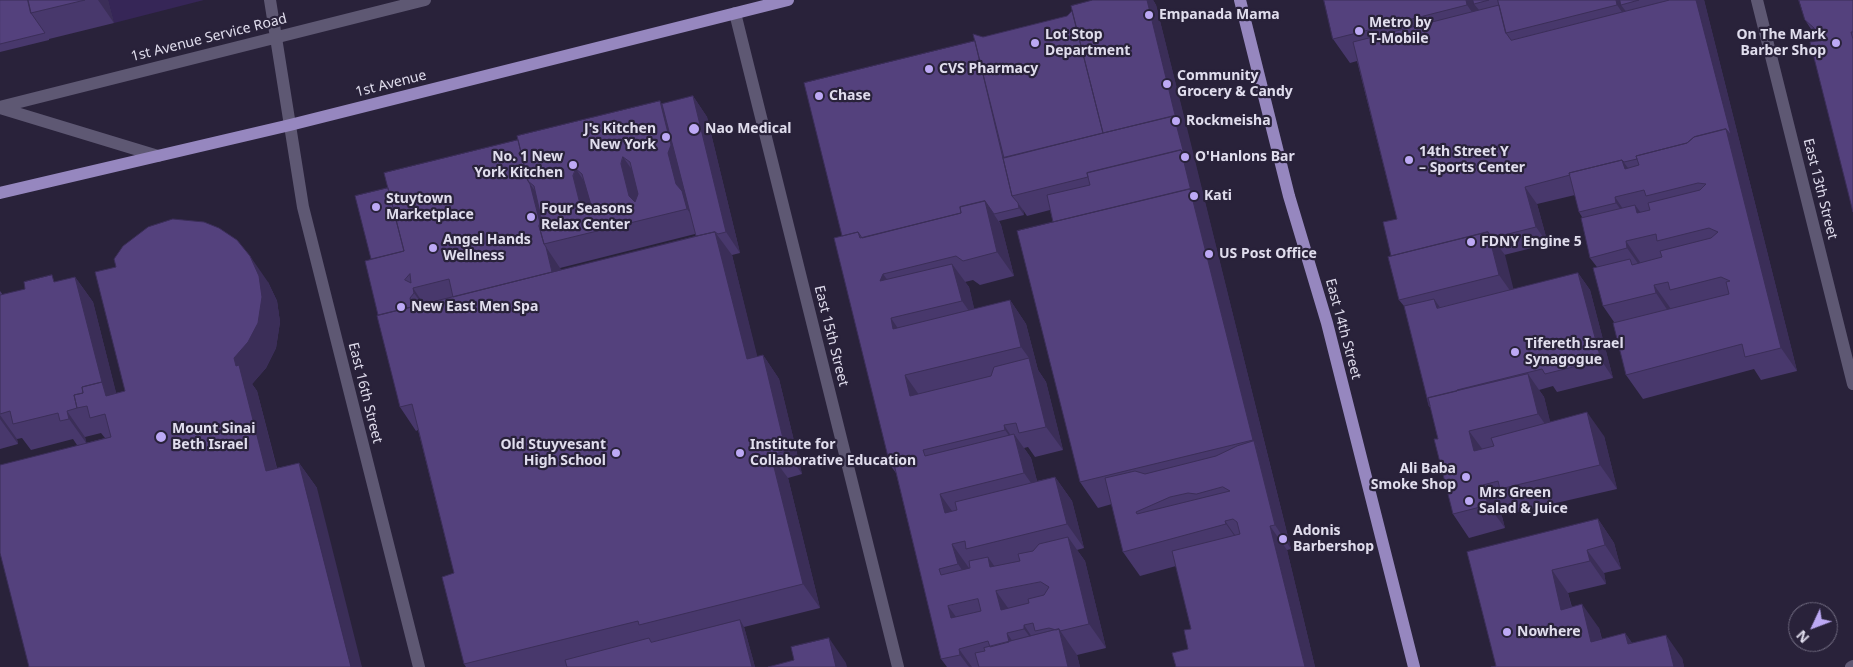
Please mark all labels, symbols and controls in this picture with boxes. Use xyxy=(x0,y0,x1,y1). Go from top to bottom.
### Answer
place label: Empanada Mama xyxy=(1159,7,1280,23)
marker: Empanada Mama xyxy=(1143,9,1155,21)
street label: 1st Avenue Service Road xyxy=(129,10,289,66)
place label: Metro by T-Mobile xyxy=(1369,15,1432,48)
marker: Metro by T-Mobile xyxy=(1353,25,1365,37)
place label: Lot Stop Department xyxy=(1045,27,1130,59)
place label: On The Mark Barber Shop xyxy=(1736,27,1826,59)
marker: Lot Stop Department xyxy=(1029,37,1041,49)
marker: On The Mark Barber Shop xyxy=(1830,37,1842,49)
place label: CVS Pharmacy xyxy=(939,61,1038,77)
marker: CVS Pharmacy xyxy=(923,63,935,75)
street label: 1st Avenue xyxy=(354,67,428,101)
place label: Community Grocery & Candy xyxy=(1177,68,1293,100)
marker: Community Grocery & Candy xyxy=(1161,78,1173,90)
place label: Chase xyxy=(829,88,871,104)
marker: Chase xyxy=(813,90,825,102)
place label: Rockmeisha xyxy=(1186,113,1271,129)
marker: Rockmeisha xyxy=(1170,115,1182,127)
place label: J's Kitchen New York xyxy=(584,121,656,154)
place label: Nao Medical xyxy=(705,121,792,137)
marker: Nao Medical xyxy=(687,122,701,136)
marker: J's Kitchen New York xyxy=(660,131,672,143)
street label: East 13th Street xyxy=(1799,137,1841,241)
place label: 14th Street Y – Sports Center xyxy=(1419,144,1525,176)
place label: No. 1 New York Kitchen xyxy=(474,149,563,182)
place label: O'Hanlons Bar xyxy=(1195,149,1295,165)
marker: O'Hanlons Bar xyxy=(1179,151,1191,163)
marker: 14th Street Y – Sports Center xyxy=(1403,154,1415,166)
marker: No. 1 New York Kitchen xyxy=(567,159,579,171)
place label: Kati xyxy=(1204,188,1232,204)
marker: Kati xyxy=(1188,190,1200,202)
place label: Stuytown Marketplace xyxy=(386,191,474,223)
marker: Stuytown Marketplace xyxy=(370,201,382,213)
place label: Four Seasons Relax Center xyxy=(541,201,633,233)
marker: Four Seasons Relax Center xyxy=(525,211,537,223)
place label: Angel Hands Wellness xyxy=(443,232,531,264)
place label: FDNY Engine 5 xyxy=(1481,234,1582,250)
marker: FDNY Engine 5 xyxy=(1465,236,1477,248)
marker: Angel Hands Wellness xyxy=(427,242,439,254)
place label: US Post Office xyxy=(1219,246,1317,262)
marker: US Post Office xyxy=(1203,248,1215,260)
street label: East 14th Street xyxy=(1321,277,1365,381)
street label: East 15th Street xyxy=(810,284,852,388)
place label: New East Men Spa xyxy=(411,299,538,315)
marker: New East Men Spa xyxy=(395,301,407,313)
place label: Tifereth Israel Synagogue xyxy=(1525,336,1624,368)
street label: East 16th Street xyxy=(344,341,386,445)
marker: Tifereth Israel Synagogue xyxy=(1509,346,1521,358)
place label: Mount Sinai Beth Israel xyxy=(172,421,255,454)
marker: Mount Sinai Beth Israel xyxy=(154,430,168,444)
place label: Old Stuyvesant High School xyxy=(500,437,606,470)
place label: Institute for Collaborative Education xyxy=(750,437,916,470)
marker: Old Stuyvesant High School xyxy=(610,447,622,459)
marker: Institute for Collaborative Education xyxy=(734,447,746,459)
place label: Ali Baba Smoke Shop xyxy=(1371,461,1456,494)
marker: Ali Baba Smoke Shop xyxy=(1460,471,1472,483)
place label: Mrs Green Salad & Juice xyxy=(1479,485,1568,518)
marker: Mrs Green Salad & Juice xyxy=(1463,495,1475,507)
place label: Adonis Barbershop xyxy=(1293,523,1374,556)
marker: Adonis Barbershop xyxy=(1277,533,1289,545)
north arrow xyxy=(1788,602,1838,652)
place label: Nowhere xyxy=(1517,624,1581,640)
marker: Nowhere xyxy=(1501,626,1513,638)
text: N xyxy=(1792,626,1813,648)

